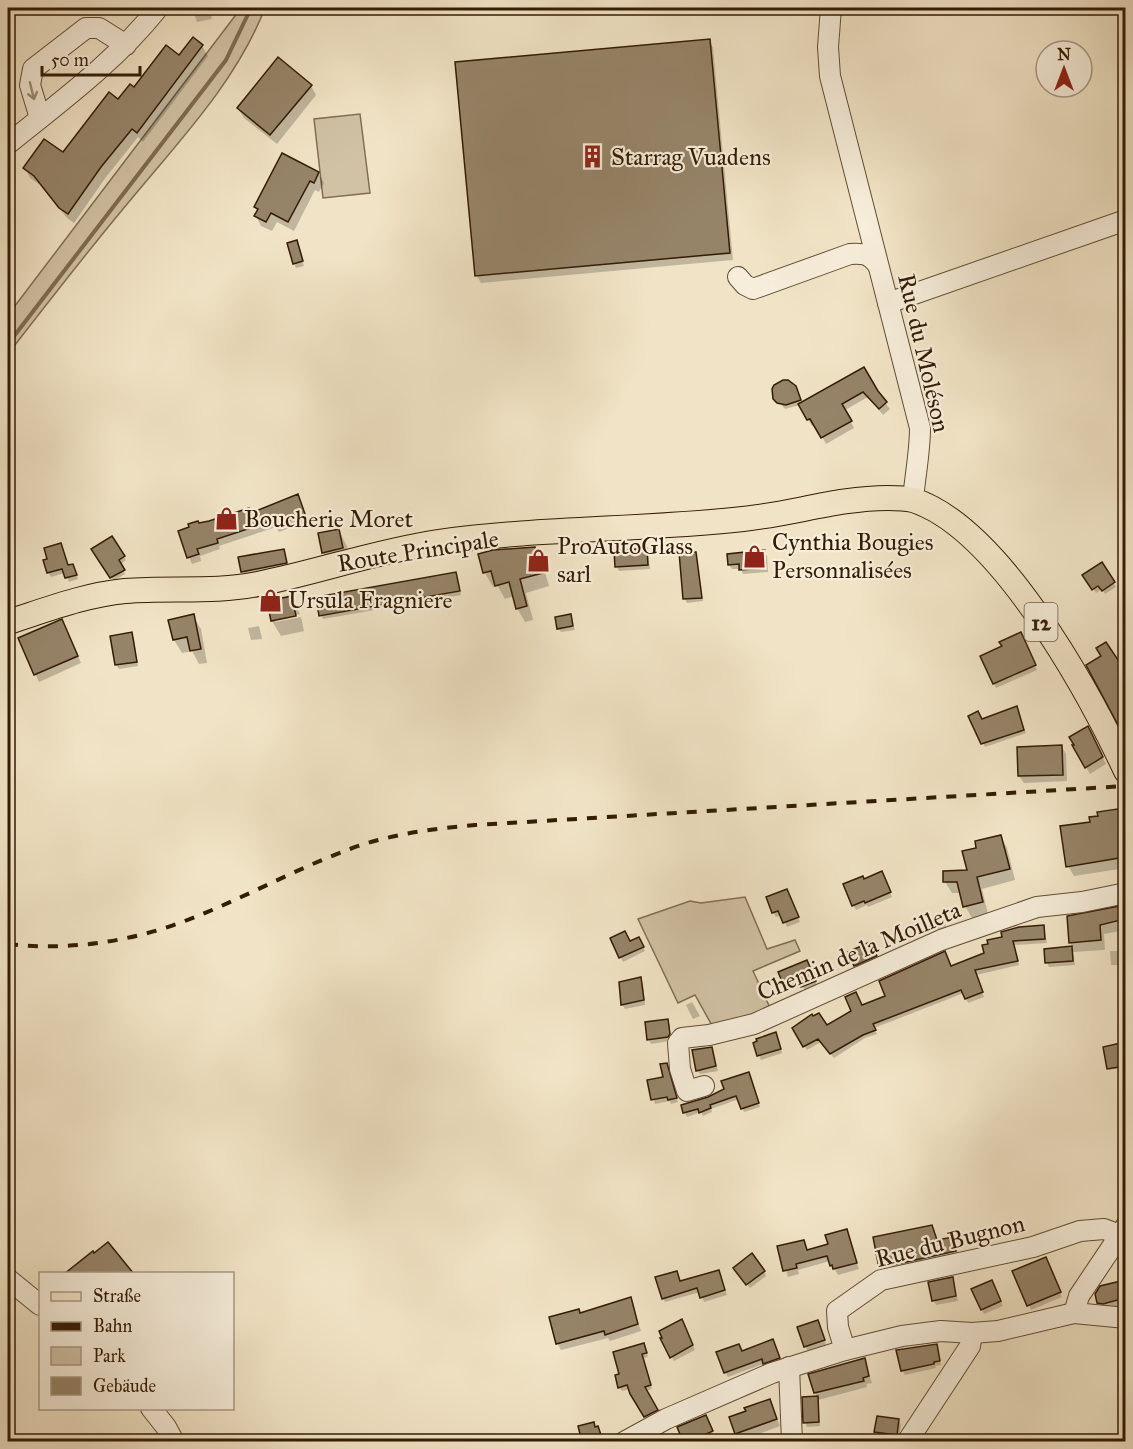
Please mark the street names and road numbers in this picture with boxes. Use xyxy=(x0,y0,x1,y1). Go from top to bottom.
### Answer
street label: Rue du Moléson xyxy=(891,271,957,435)
street label: Route Principale xyxy=(335,523,501,579)
road number: 12 xyxy=(1024,603,1058,641)
street label: Chemin de la Moilleta xyxy=(753,894,966,1007)
street label: Rue du Bugnon xyxy=(872,1208,1028,1274)

